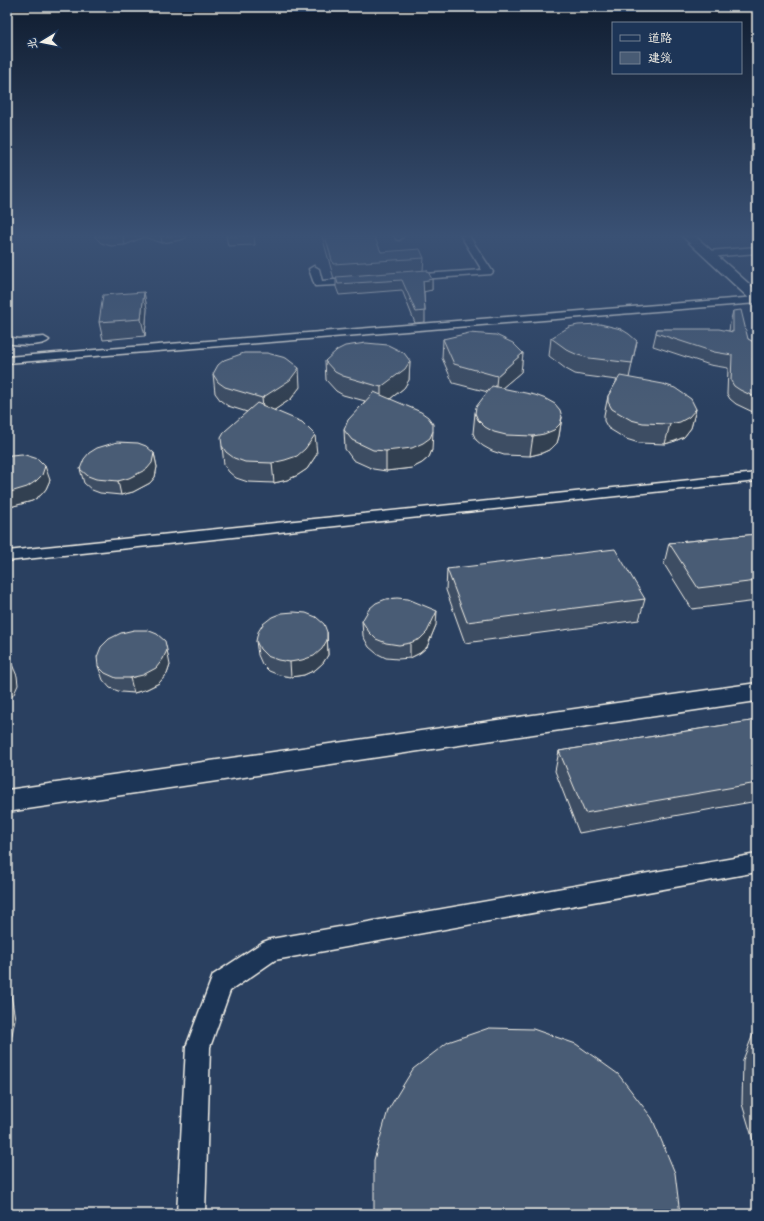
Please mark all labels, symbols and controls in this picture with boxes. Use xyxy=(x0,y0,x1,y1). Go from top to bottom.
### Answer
north arrow xyxy=(22,22,62,62)
legend xyxy=(612,22,742,74)
text: 道路 xyxy=(648,31,672,47)
text: 北 xyxy=(25,37,41,50)
text: 建筑 xyxy=(648,51,672,67)

